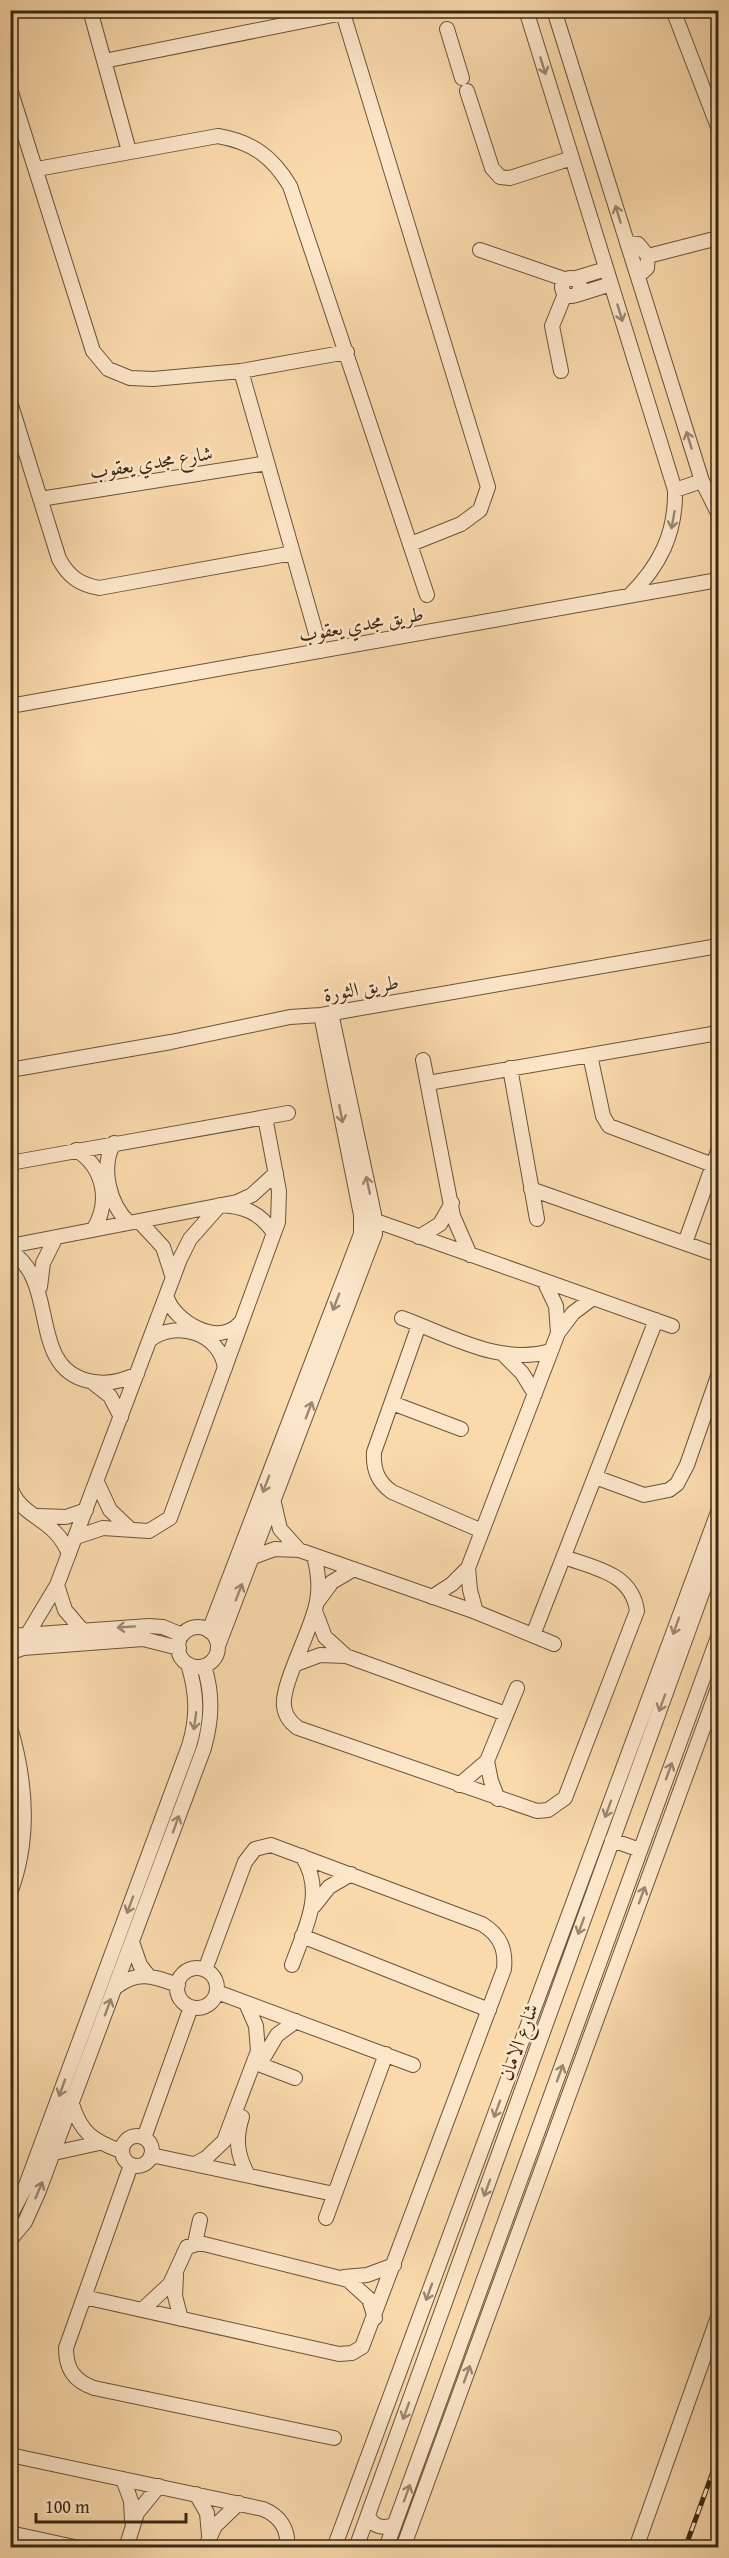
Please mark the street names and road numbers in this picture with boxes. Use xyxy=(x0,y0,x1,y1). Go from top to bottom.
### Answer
street label: شارع مجدي يعقوب xyxy=(87,437,215,490)
street label: طريق مجدي يعقوب xyxy=(296,598,426,651)
street label: طريق الثورة xyxy=(321,967,401,1008)
street label: شارع الامان xyxy=(490,1999,549,2086)

